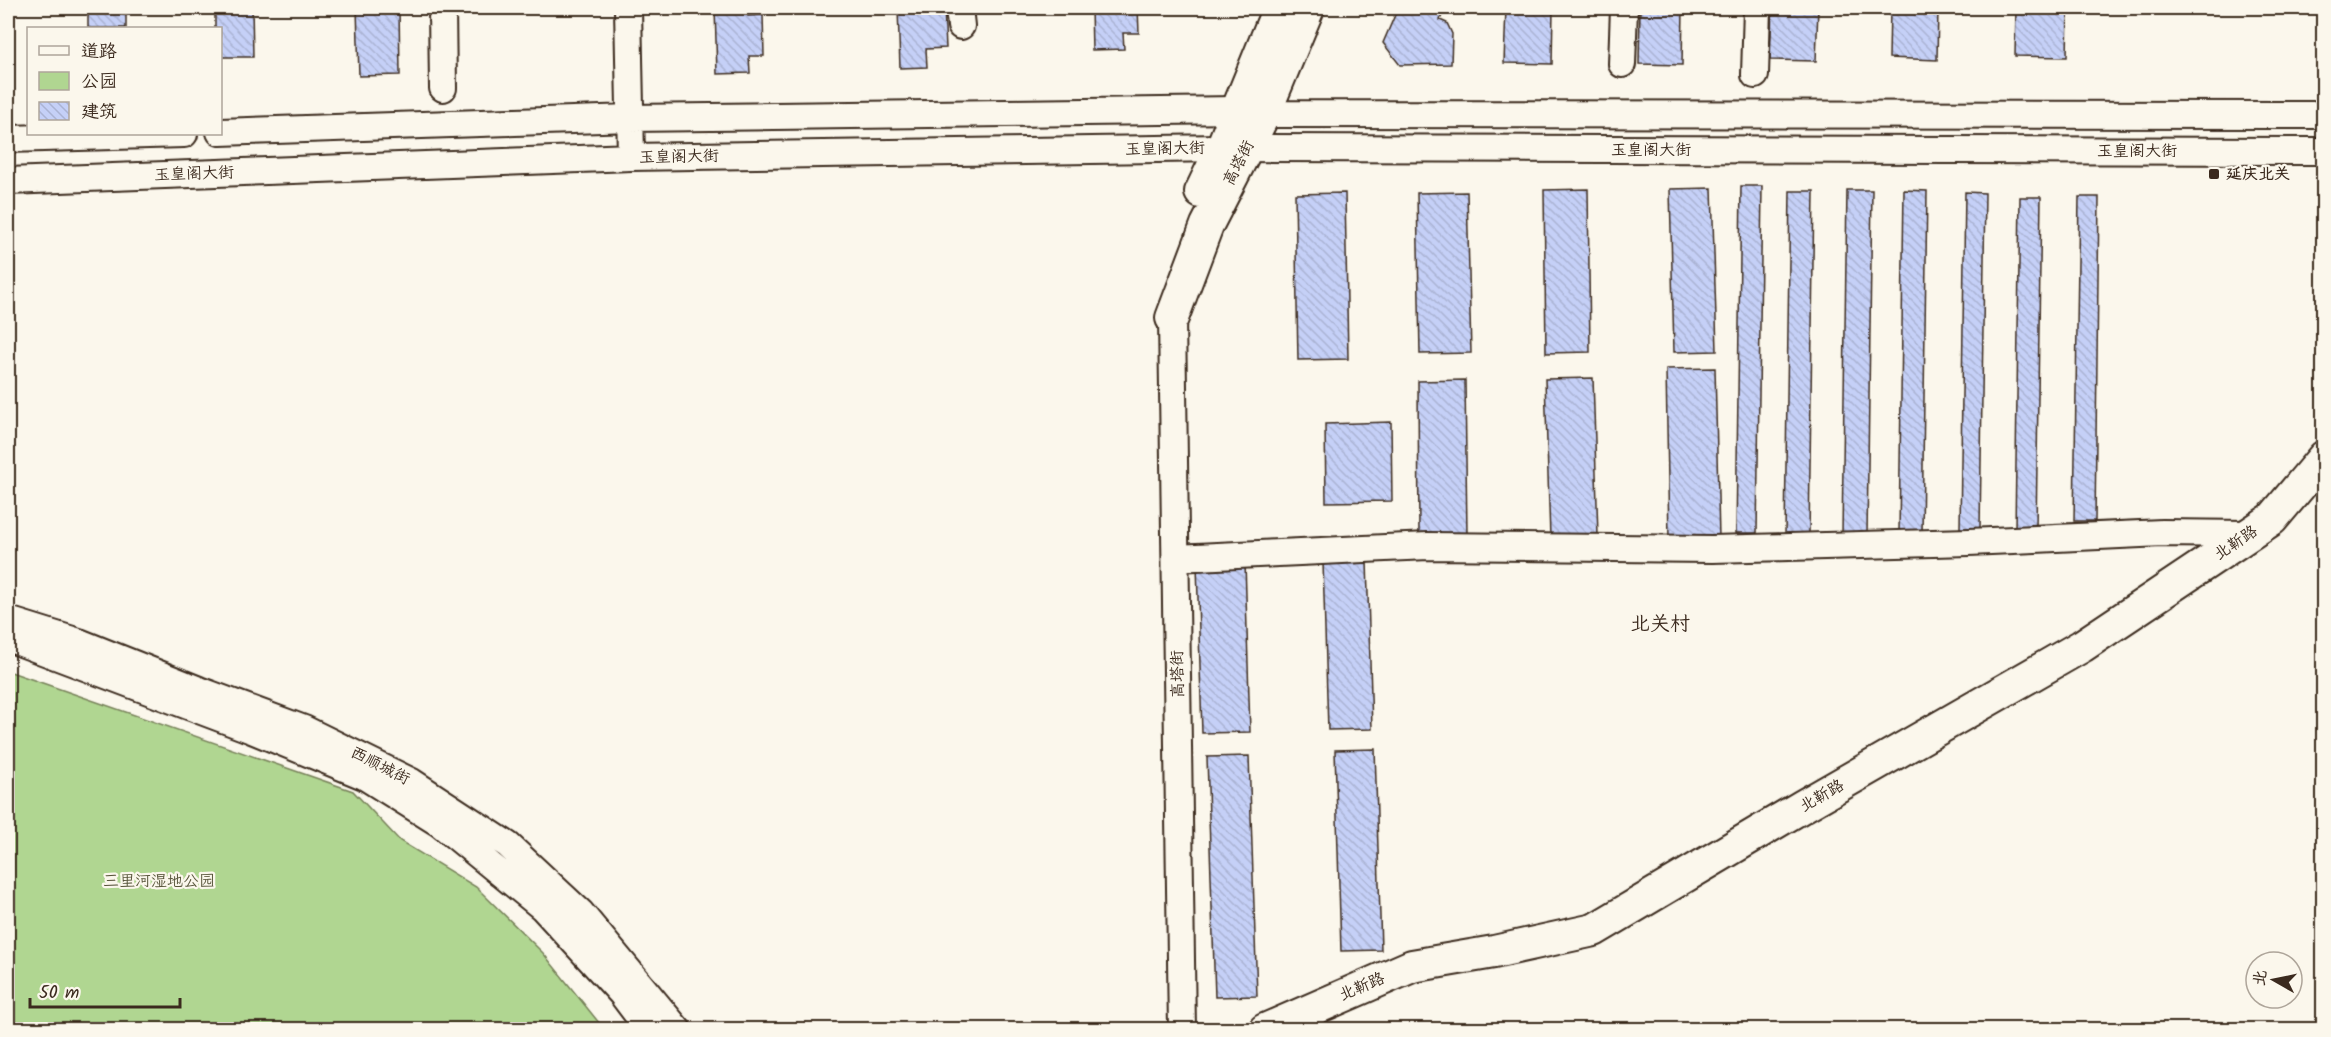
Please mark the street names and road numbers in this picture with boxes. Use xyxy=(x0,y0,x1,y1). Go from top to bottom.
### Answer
street label: 玉皇阁大街 xyxy=(1125,136,1205,162)
street label: 高塔街 xyxy=(1217,136,1261,190)
street label: 玉皇阁大街 xyxy=(1611,138,1691,163)
street label: 玉皇阁大街 xyxy=(2097,139,2177,164)
street label: 玉皇阁大街 xyxy=(639,144,719,170)
street label: 玉皇阁大街 xyxy=(154,160,234,188)
street label: 北靳路 xyxy=(2209,519,2263,567)
street label: 高塔街 xyxy=(1165,650,1191,698)
street label: 西顺城街 xyxy=(346,740,414,792)
street label: 北靳路 xyxy=(1795,773,1849,819)
street label: 北靳路 xyxy=(1335,966,1389,1008)

